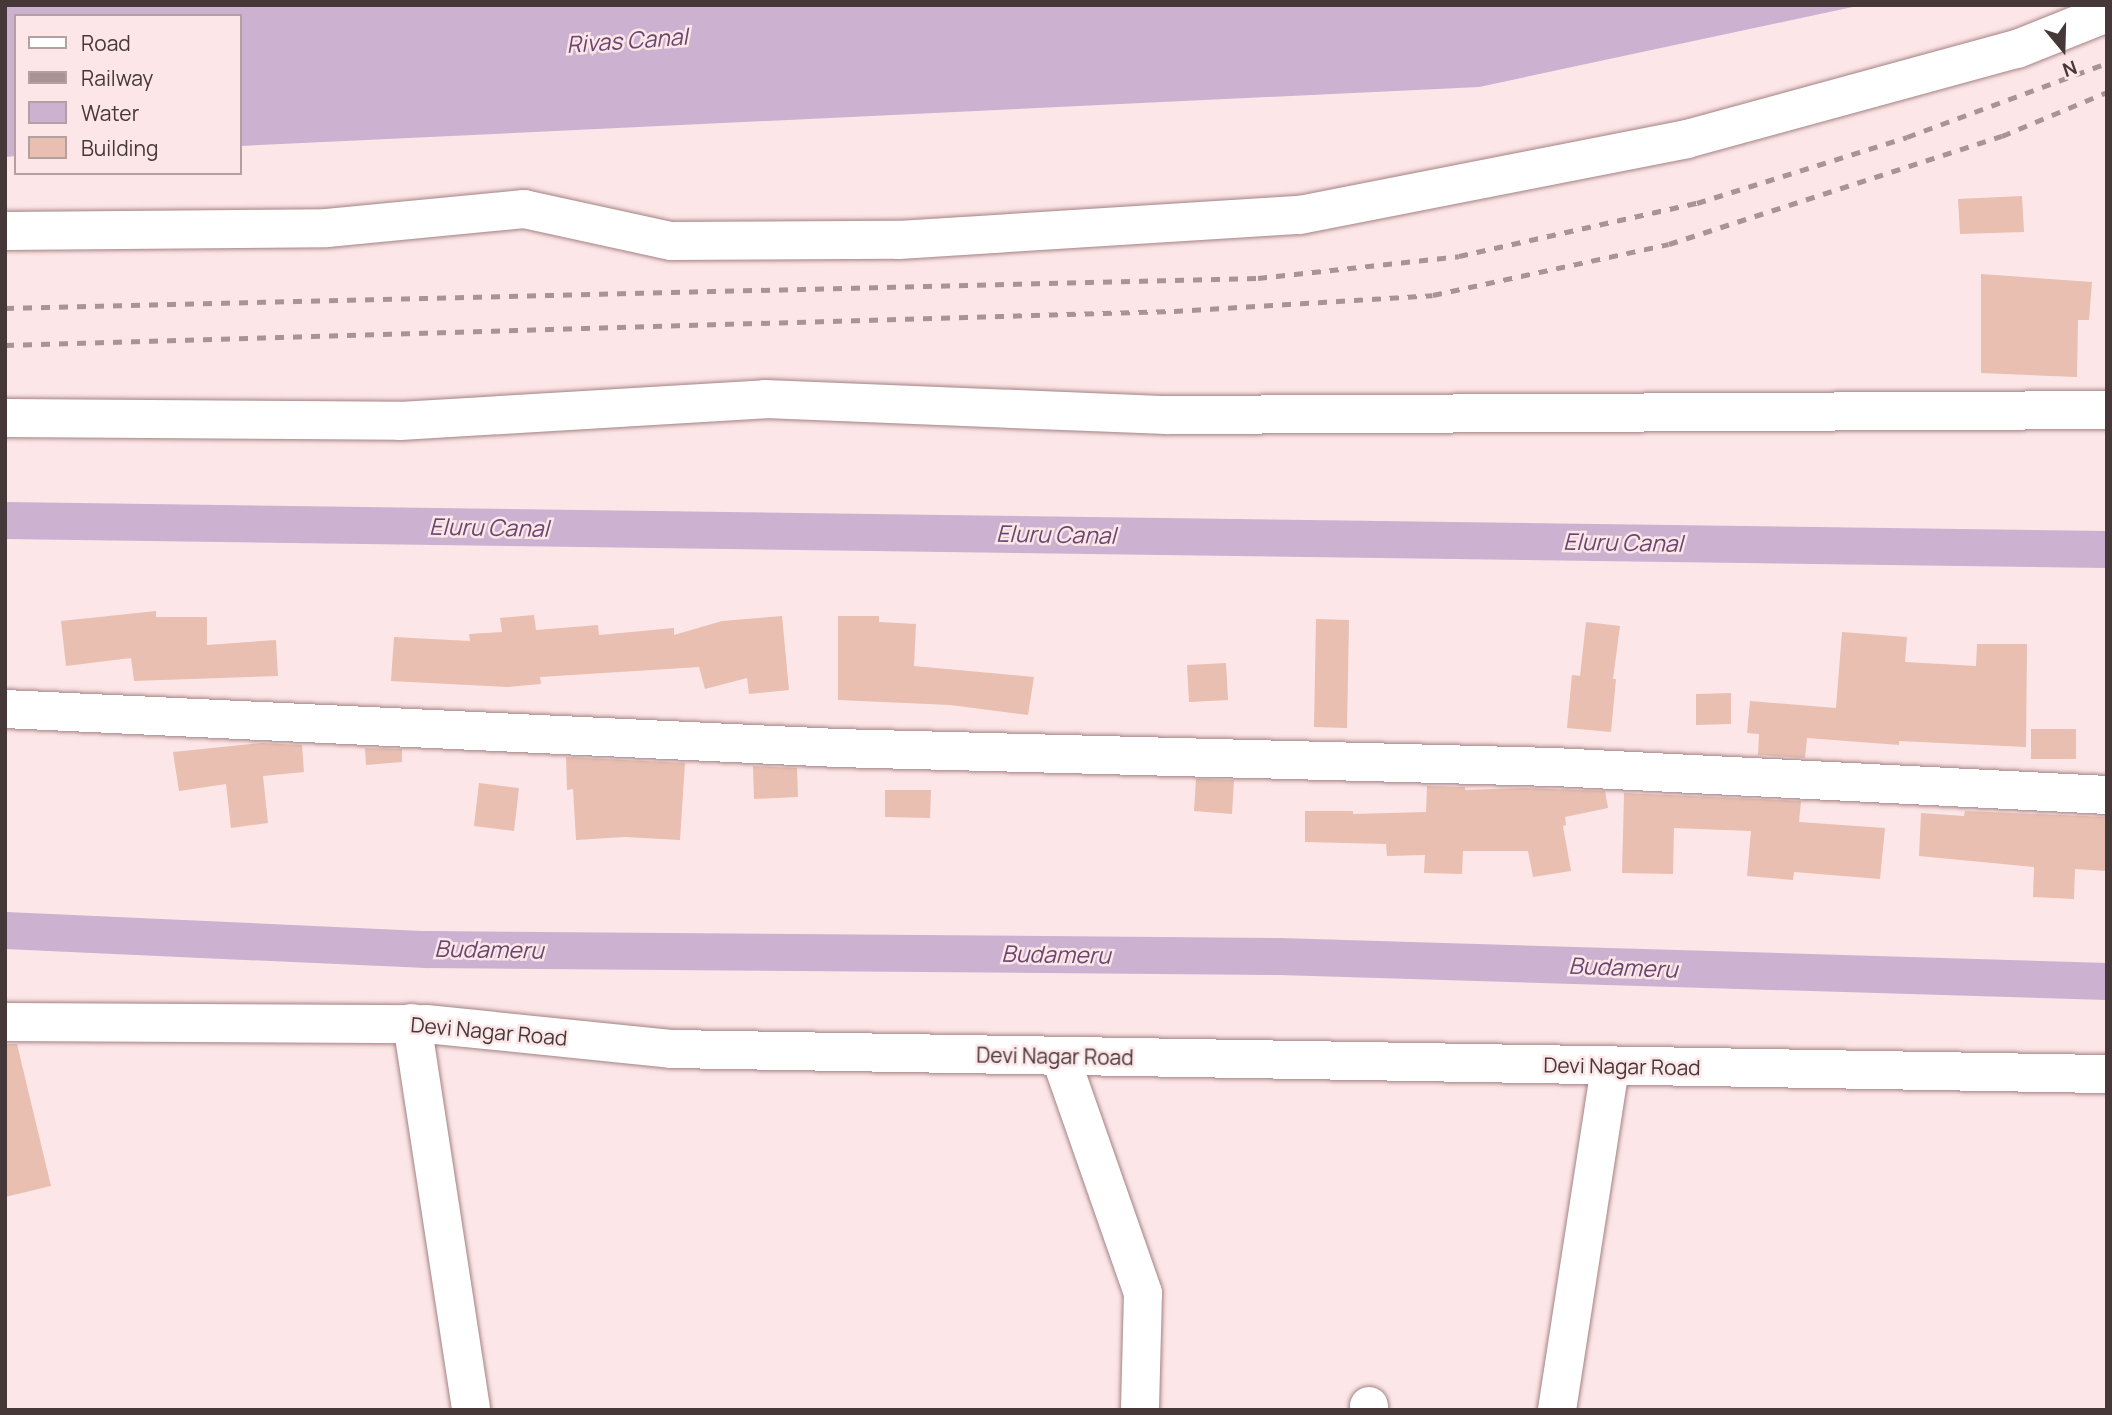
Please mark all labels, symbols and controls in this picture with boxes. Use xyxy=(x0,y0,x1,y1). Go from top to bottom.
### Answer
legend xyxy=(14,14,242,175)
north arrow xyxy=(2028,14,2098,84)
water label: Rivas Canal xyxy=(566,22,688,58)
text: Road xyxy=(81,29,131,57)
text: N xyxy=(2059,54,2081,83)
text: Railway xyxy=(81,64,153,92)
text: Water xyxy=(81,99,139,127)
text: Building xyxy=(81,134,158,162)
water label: Eluru Canal xyxy=(429,512,549,542)
water label: Eluru Canal xyxy=(996,519,1116,549)
water label: Eluru Canal xyxy=(1563,527,1683,557)
water label: Budameru xyxy=(434,934,544,964)
water label: Budameru xyxy=(1001,939,1111,969)
water label: Budameru xyxy=(1568,951,1678,983)
street label: Devi Nagar Road xyxy=(409,1012,569,1050)
street label: Devi Nagar Road xyxy=(976,1042,1134,1070)
street label: Devi Nagar Road xyxy=(1543,1052,1701,1080)

